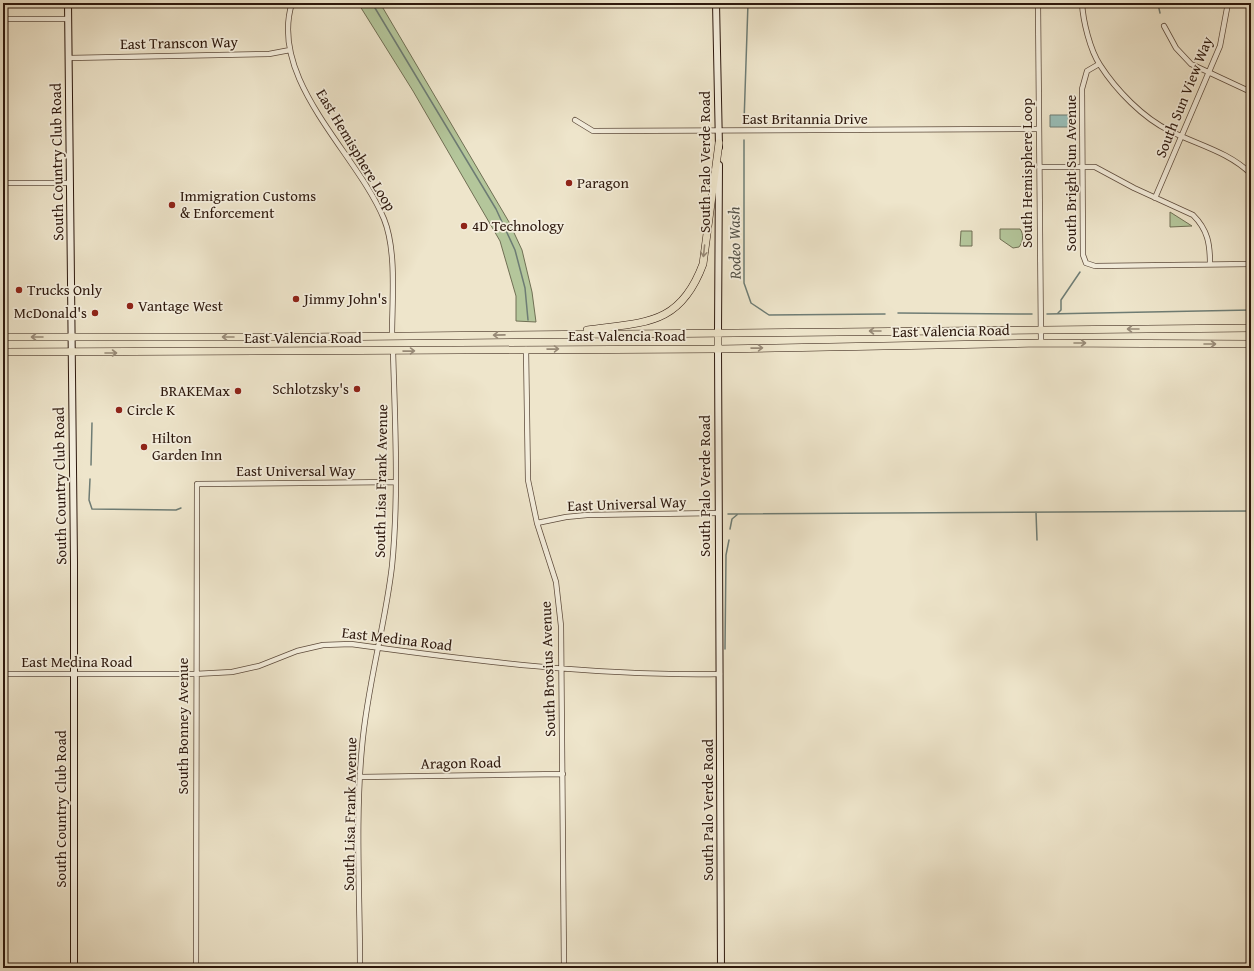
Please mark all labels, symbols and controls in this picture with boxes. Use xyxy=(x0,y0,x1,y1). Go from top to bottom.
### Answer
street label: East Transcon Way xyxy=(120,31,239,54)
street label: South Sun View Way xyxy=(1150,33,1218,161)
street label: South Country Club Road xyxy=(45,83,68,241)
street label: East Hemisphere Loop xyxy=(312,85,401,215)
street label: South Palo Verde Road xyxy=(694,91,715,233)
street label: South Bright Sun Avenue xyxy=(1060,95,1081,251)
street label: South Hemisphere Loop xyxy=(1016,98,1037,248)
street label: East Britannia Drive xyxy=(742,108,868,129)
place label: Paragon xyxy=(577,172,629,193)
marker: Paragon xyxy=(564,178,574,188)
place label: Immigration Customs & Enforcement xyxy=(180,185,316,223)
marker: Immigration Customs & Enforcement xyxy=(167,200,177,210)
water label: Rodeo Wash xyxy=(721,206,747,281)
place label: 4D Technology xyxy=(472,215,565,236)
marker: 4D Technology xyxy=(459,221,469,231)
one-way arrow xyxy=(701,244,708,257)
place label: Trucks Only xyxy=(27,279,103,300)
marker: Trucks Only xyxy=(14,285,24,295)
place label: Jimmy John's xyxy=(302,288,387,309)
marker: Jimmy John's xyxy=(291,294,301,304)
place label: Vantage West xyxy=(138,295,224,316)
marker: Vantage West xyxy=(125,301,135,311)
place label: McDonald's xyxy=(14,302,87,323)
marker: McDonald's xyxy=(90,308,100,318)
street label: East Valencia Road xyxy=(892,319,1010,342)
street label: East Valencia Road xyxy=(568,325,686,346)
one-way arrow xyxy=(1127,325,1140,333)
street label: East Valencia Road xyxy=(244,327,362,348)
one-way arrow xyxy=(869,327,882,335)
one-way arrow xyxy=(493,331,506,339)
one-way arrow xyxy=(31,333,44,341)
one-way arrow xyxy=(222,333,235,341)
one-way arrow xyxy=(1073,339,1086,347)
one-way arrow xyxy=(1203,340,1216,348)
one-way arrow xyxy=(750,344,763,352)
one-way arrow xyxy=(546,345,559,353)
one-way arrow xyxy=(402,347,415,355)
one-way arrow xyxy=(104,349,117,357)
place label: Schlotzsky's xyxy=(272,378,349,399)
place label: BRAKEMax xyxy=(160,380,230,401)
marker: Schlotzsky's xyxy=(352,384,362,394)
marker: BRAKEMax xyxy=(233,386,243,396)
place label: Circle K xyxy=(127,399,175,420)
street label: South Lisa Frank Avenue xyxy=(369,404,392,558)
marker: Circle K xyxy=(114,405,124,415)
street label: South Country Club Road xyxy=(48,407,71,565)
street label: South Palo Verde Road xyxy=(694,415,715,557)
place label: Hilton Garden Inn xyxy=(152,427,223,465)
marker: Hilton Garden Inn xyxy=(139,442,149,452)
street label: East Universal Way xyxy=(236,460,356,481)
street label: East Universal Way xyxy=(567,491,688,516)
street label: South Brosius Avenue xyxy=(535,601,560,737)
street label: East Medina Road xyxy=(341,621,453,656)
street label: East Medina Road xyxy=(22,651,132,672)
street label: South Bonney Avenue xyxy=(172,657,193,795)
street label: South Country Club Road xyxy=(50,730,71,888)
street label: South Lisa Frank Avenue xyxy=(338,737,361,891)
street label: South Palo Verde Road xyxy=(697,739,718,881)
street label: Aragon Road xyxy=(421,751,501,774)

